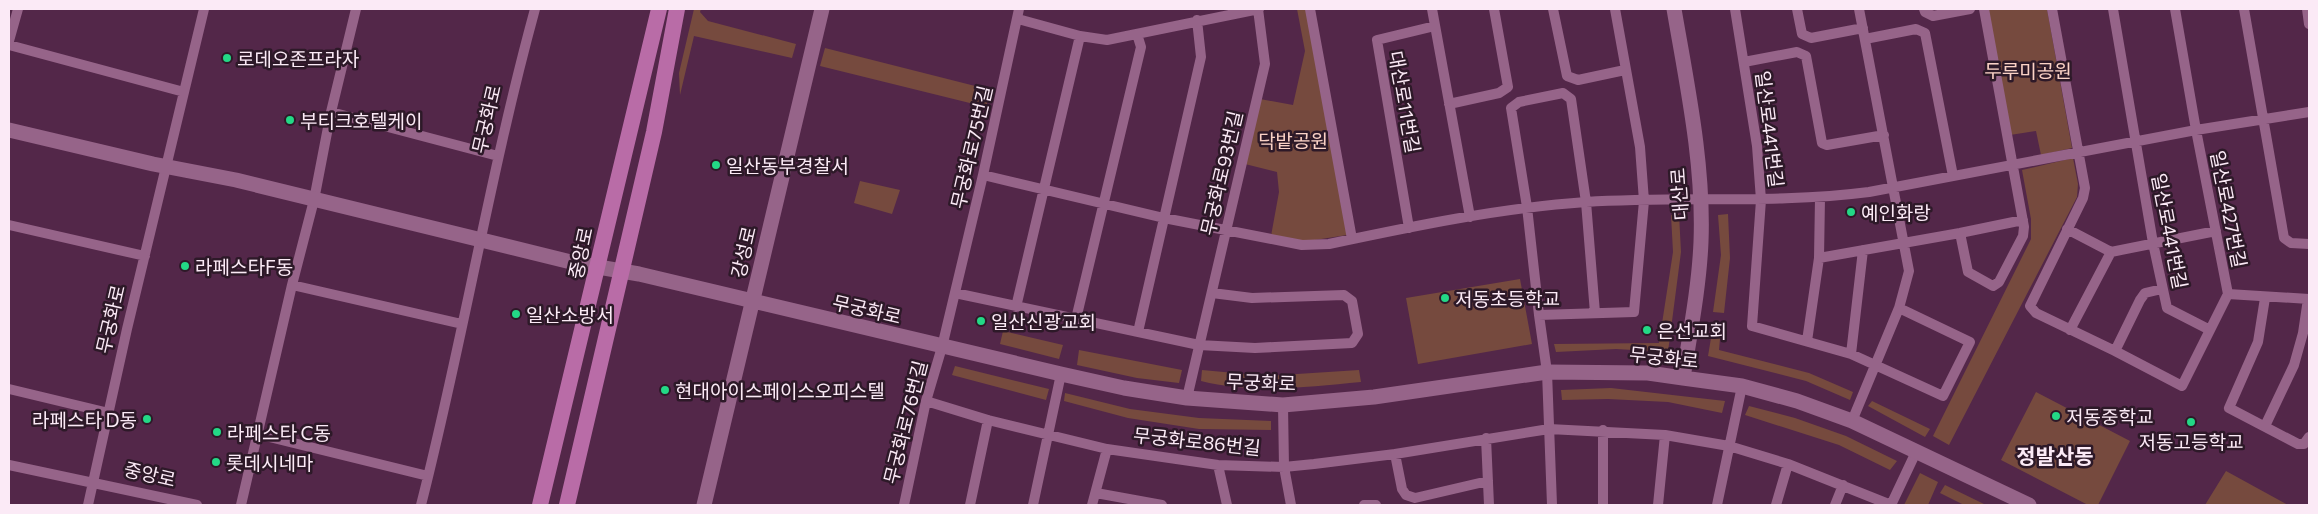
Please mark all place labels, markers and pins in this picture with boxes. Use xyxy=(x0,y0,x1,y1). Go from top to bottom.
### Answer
place label: 로데오존프라자 xyxy=(237,47,359,70)
marker: 로데오존프라자 xyxy=(221,52,233,64)
place label: 부티크호텔케이 xyxy=(300,109,422,132)
marker: 부티크호텔케이 xyxy=(284,114,296,126)
place label: 일산동부경찰서 xyxy=(726,154,848,177)
marker: 일산동부경찰서 xyxy=(710,159,722,171)
place label: 예인화랑 xyxy=(1861,201,1931,224)
marker: 예인화랑 xyxy=(1845,206,1857,218)
place label: 라페스타F동 xyxy=(195,255,293,278)
marker: 라페스타F동 xyxy=(179,260,191,272)
place label: 저동초등학교 xyxy=(1455,287,1560,310)
marker: 저동초등학교 xyxy=(1439,292,1451,304)
place label: 일산소방서 xyxy=(526,303,613,326)
marker: 일산소방서 xyxy=(510,308,522,320)
place label: 일산신광교회 xyxy=(991,310,1096,333)
marker: 일산신광교회 xyxy=(975,315,987,327)
place label: 은선교회 xyxy=(1657,319,1727,342)
marker: 은선교회 xyxy=(1641,324,1653,336)
place label: 현대아이스페이스오피스텔 xyxy=(675,379,885,402)
marker: 현대아이스페이스오피스텔 xyxy=(659,384,671,396)
place label: 저동중학교 xyxy=(2066,405,2153,428)
place label: 라페스타 D동 xyxy=(32,408,137,431)
marker: 저동중학교 xyxy=(2050,410,2062,422)
marker: 라페스타 D동 xyxy=(141,413,153,425)
marker: 저동고등학교 xyxy=(2185,416,2197,428)
place label: 라페스타 C동 xyxy=(227,421,331,444)
marker: 라페스타 C동 xyxy=(211,426,223,438)
place label: 저동고등학교 xyxy=(2139,430,2243,453)
place label: 롯데시네마 xyxy=(226,451,313,474)
marker: 롯데시네마 xyxy=(210,456,222,468)

